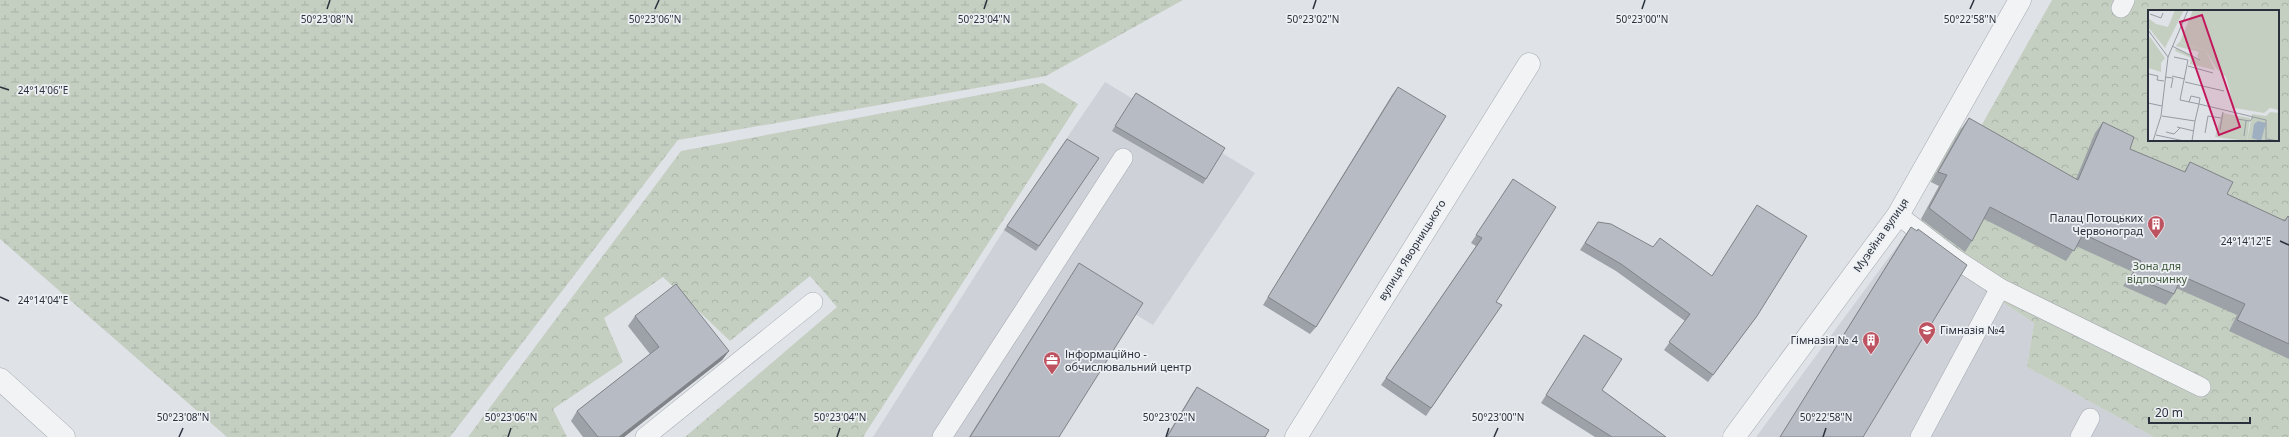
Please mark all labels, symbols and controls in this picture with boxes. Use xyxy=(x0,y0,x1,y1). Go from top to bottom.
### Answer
inset map xyxy=(2148,10,2279,141)
text: 50°23'08"N xyxy=(301,12,353,26)
text: 50°23'06"N xyxy=(629,12,681,26)
text: 50°23'04"N xyxy=(958,12,1010,26)
text: 50°23'02"N xyxy=(1287,12,1339,26)
text: 50°23'00"N xyxy=(1616,12,1668,26)
text: 50°22'58"N xyxy=(1944,12,1996,26)
text: 24°14'06"E xyxy=(18,83,68,97)
street label: Музейна вулиця xyxy=(1849,195,1912,275)
street label: вулиця Яворницького xyxy=(1374,196,1449,303)
place label: Палац Потоцьких Червоноград xyxy=(2050,210,2143,238)
building icon: Палац Потоцьких Червоноград xyxy=(2146,214,2166,239)
text: 24°14'12"E xyxy=(2221,234,2271,248)
park label: Зона для відпочинку xyxy=(2127,258,2188,286)
text: 24°14'04"E xyxy=(18,293,68,307)
school or university icon: Гімназія №4 xyxy=(1917,320,1937,345)
place label: Гімназія №4 xyxy=(1940,322,2005,337)
building icon: Гімназія № 4 xyxy=(1861,330,1881,355)
place label: Гімназія № 4 xyxy=(1790,332,1859,347)
place label: Інформаційно - обчислювальний центр xyxy=(1065,346,1192,374)
office icon: Інформаційно - обчислювальний центр xyxy=(1042,350,1062,375)
scale bar xyxy=(2149,399,2250,425)
text: 20 m xyxy=(2155,404,2183,421)
text: 50°23'08"N xyxy=(157,410,209,424)
text: 50°23'06"N xyxy=(485,410,537,424)
text: 50°23'04"N xyxy=(814,410,866,424)
text: 50°23'02"N xyxy=(1143,410,1195,424)
text: 50°23'00"N xyxy=(1472,410,1524,424)
text: 50°22'58"N xyxy=(1800,410,1852,424)

